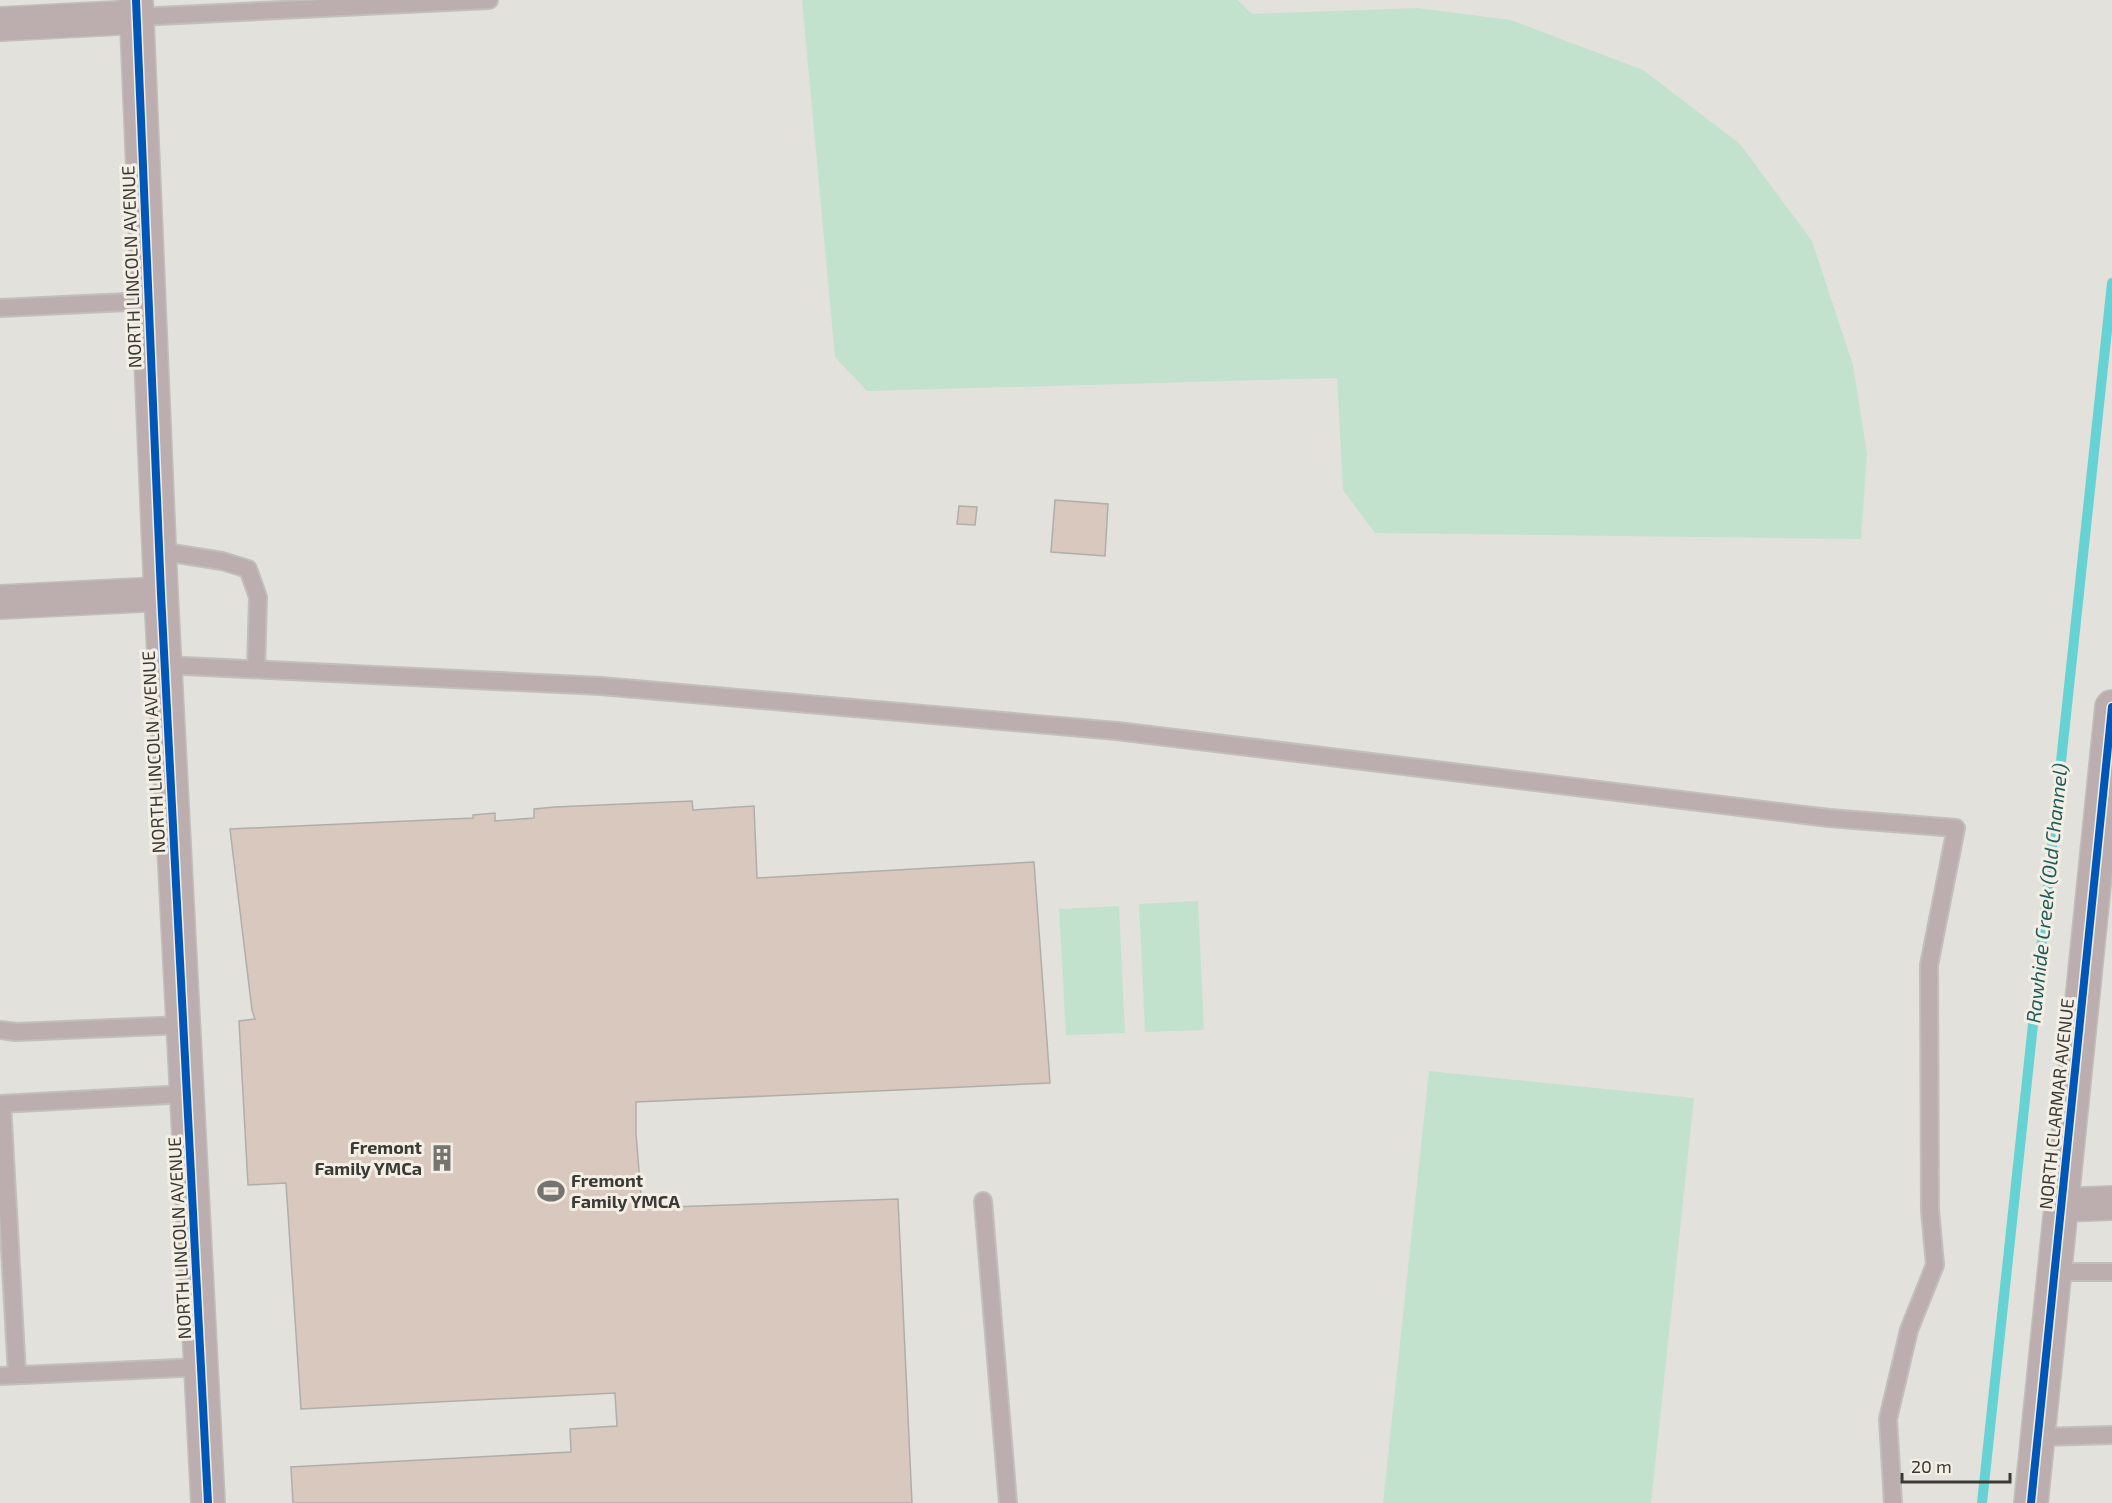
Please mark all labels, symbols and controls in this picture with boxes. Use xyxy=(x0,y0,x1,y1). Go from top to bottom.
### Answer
street label: NORTH LINCOLN AVENUE xyxy=(116,165,146,369)
street label: NORTH LINCOLN AVENUE xyxy=(137,650,169,854)
water label: Rawhide Creek (Old Channel) xyxy=(2020,762,2072,1024)
street label: NORTH CLARMAR AVENUE xyxy=(2034,997,2078,1210)
street label: NORTH LINCOLN AVENUE xyxy=(163,1136,195,1340)
place label: Fremont Family YMCa xyxy=(314,1136,423,1179)
building icon: Fremont Family YMCa xyxy=(427,1143,457,1173)
place label: Fremont Family YMCA xyxy=(571,1169,680,1212)
sports icon: Fremont Family YMCA xyxy=(536,1176,566,1206)
scale bar xyxy=(1902,1446,2010,1484)
text: 20 m xyxy=(1911,1455,1952,1477)

